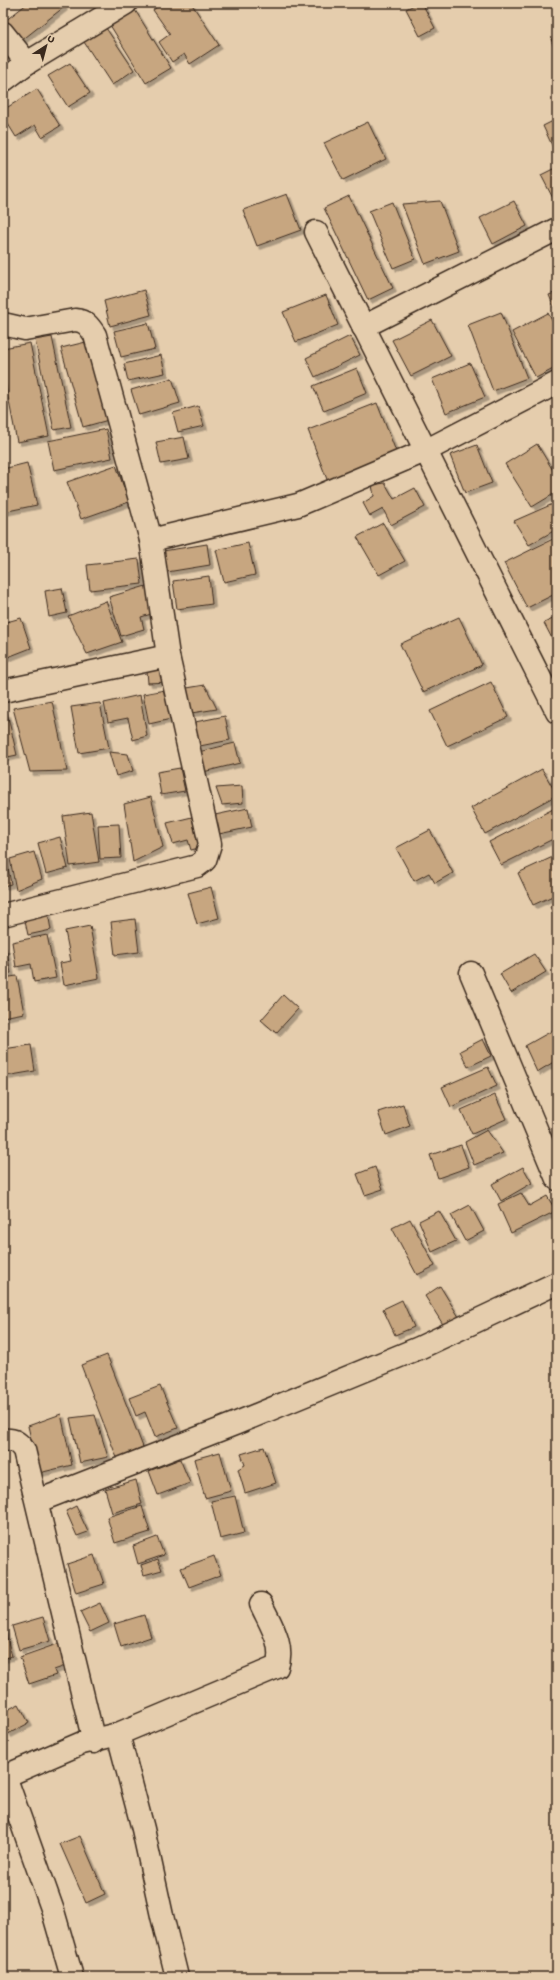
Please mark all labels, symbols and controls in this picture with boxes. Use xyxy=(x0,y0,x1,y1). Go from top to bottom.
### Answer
north arrow xyxy=(26,26,66,66)
text: U xyxy=(45,33,57,47)

